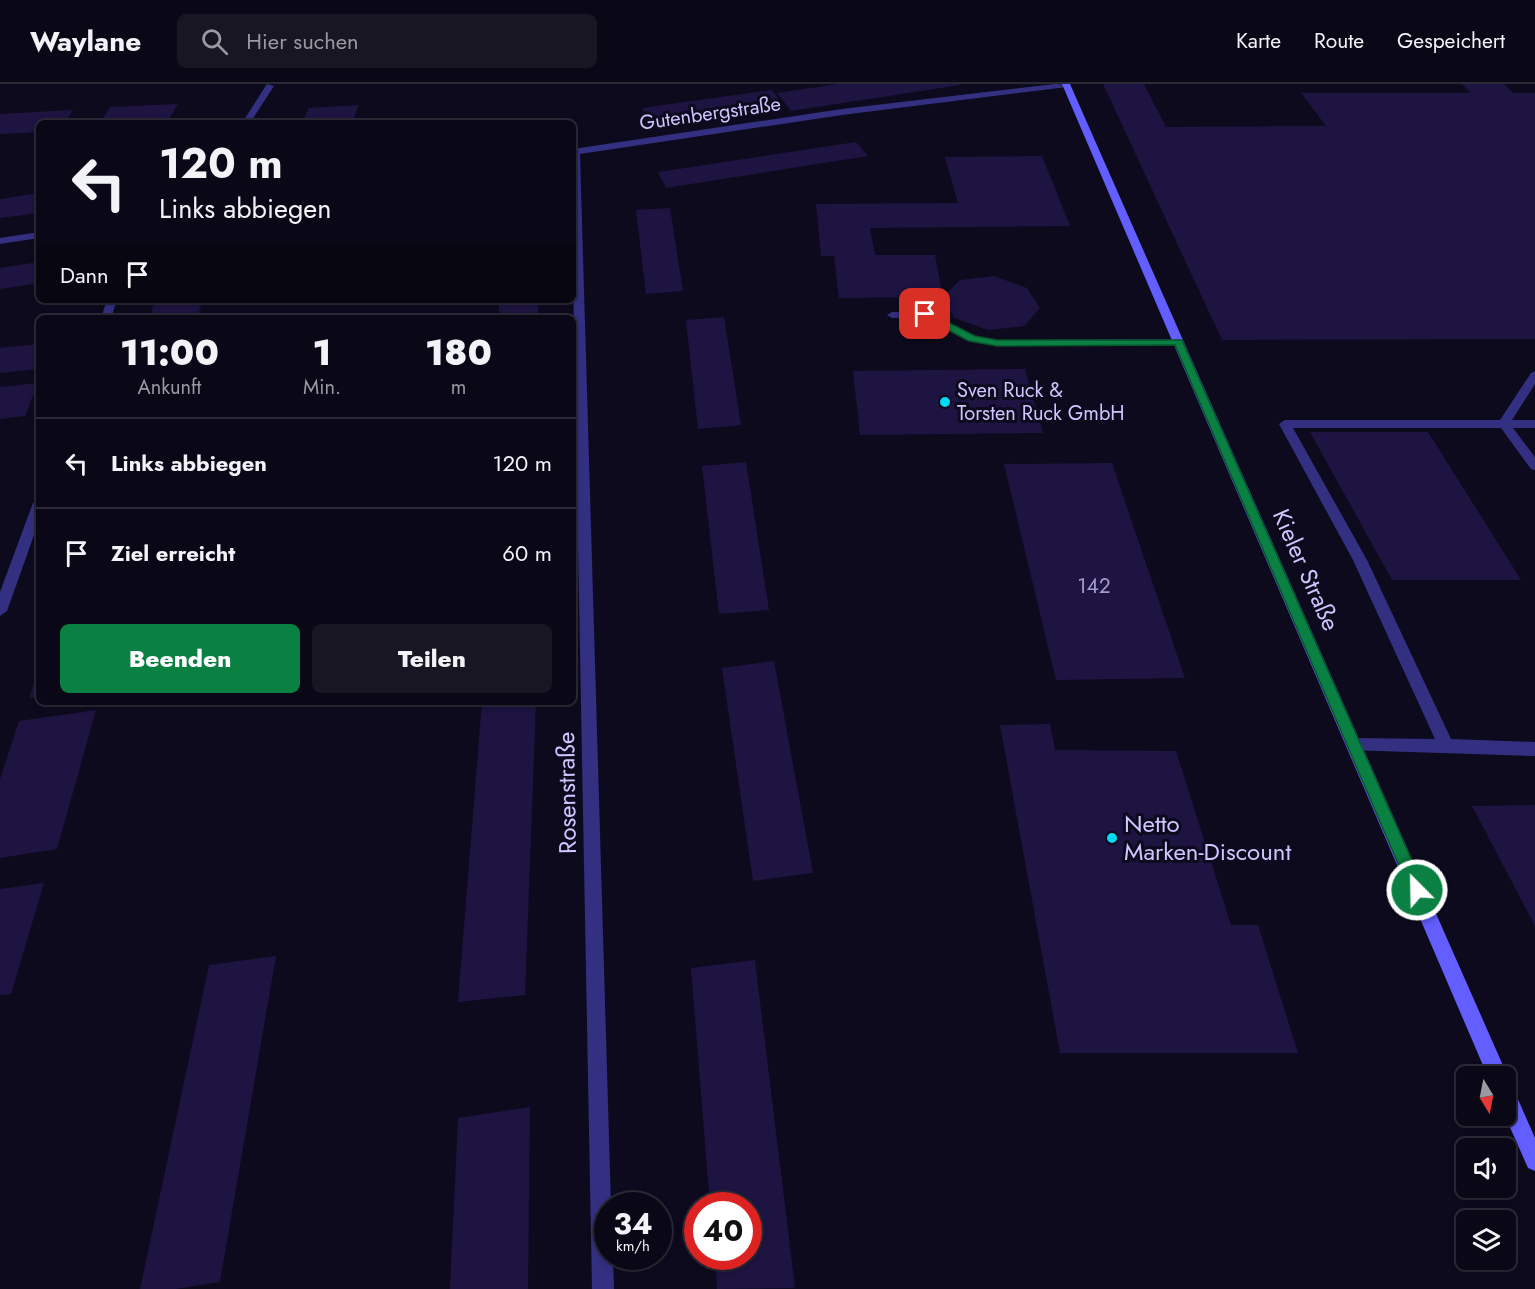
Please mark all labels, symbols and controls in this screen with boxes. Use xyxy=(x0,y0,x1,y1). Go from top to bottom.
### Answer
search box xyxy=(177,14,597,68)
text: Waylane xyxy=(30,21,141,62)
icon: search xyxy=(198,25,231,58)
text: Hier suchen xyxy=(246,25,359,57)
text: Karte xyxy=(1236,26,1281,56)
text: Route xyxy=(1314,26,1364,56)
text: Gespeichert xyxy=(1397,26,1505,56)
street label: Gutenbergstraße xyxy=(638,89,782,138)
text: 120 m xyxy=(159,133,283,194)
icon: left xyxy=(60,144,138,222)
text: Links abbiegen xyxy=(159,189,331,228)
icon: arrive xyxy=(121,258,154,291)
text: Dann xyxy=(60,259,109,291)
pin xyxy=(899,288,950,339)
icon: arrive xyxy=(908,297,941,330)
text: 11:00 xyxy=(120,326,219,378)
text: 1 xyxy=(312,326,331,378)
text: 180 xyxy=(425,326,492,378)
text: Ankunft xyxy=(138,373,201,402)
text: Min. xyxy=(303,373,341,402)
text: m xyxy=(451,373,466,402)
place label: Sven Ruck & Torsten Ruck GmbH xyxy=(957,376,1125,428)
marker: Sven Ruck & Torsten Ruck GmbH xyxy=(938,395,952,409)
icon: left xyxy=(60,447,93,480)
text: Links abbiegen xyxy=(111,447,267,479)
text: 120 m xyxy=(493,447,552,479)
street label: Kieler Straße xyxy=(1264,503,1349,636)
icon: arrive xyxy=(60,537,93,570)
text: Ziel erreicht xyxy=(111,537,235,569)
text: 60 m xyxy=(502,537,552,569)
house number: 142 xyxy=(1077,571,1111,601)
button: Beenden xyxy=(60,624,300,693)
button: Teilen xyxy=(312,624,552,693)
street label: Rosenstraße xyxy=(548,732,585,854)
place label: Netto Marken-Discount xyxy=(1124,806,1291,869)
marker: Netto Marken-Discount xyxy=(1105,831,1119,845)
position arrow xyxy=(1385,858,1449,922)
north arrow xyxy=(1456,1066,1516,1126)
map controls xyxy=(1456,1066,1516,1270)
button: sound xyxy=(1456,1138,1516,1198)
speed limit sign: 40 xyxy=(684,1192,762,1270)
text: 34 xyxy=(613,1202,653,1245)
button: layers xyxy=(1456,1210,1516,1270)
text: km/h xyxy=(616,1235,650,1257)

